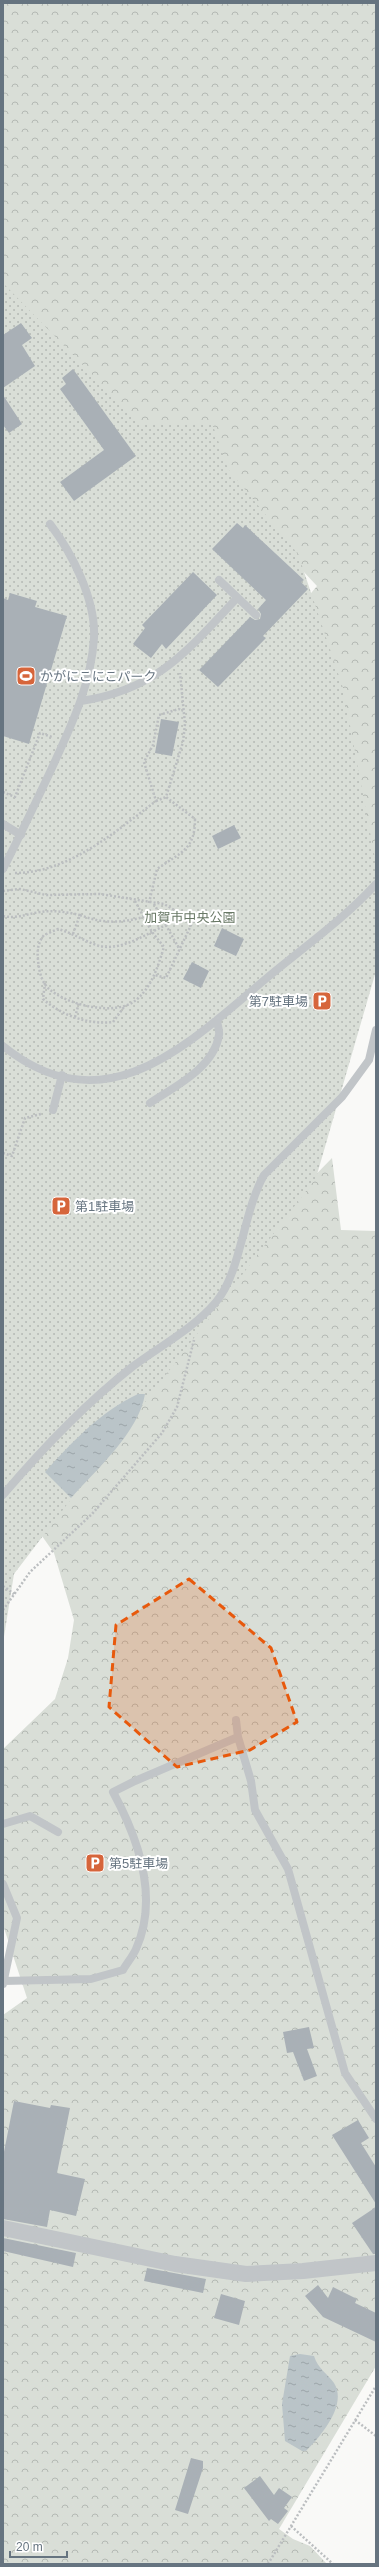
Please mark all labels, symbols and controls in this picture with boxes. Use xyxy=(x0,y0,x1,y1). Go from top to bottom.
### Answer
sports icon: かがにこにこパーク xyxy=(15,665,37,687)
place label: かがにこにこパーク xyxy=(40,669,156,684)
park label: 加賀市中央公園 xyxy=(144,910,236,925)
parking icon: 第7駐車場 xyxy=(311,990,333,1012)
place label: 第7駐車場 xyxy=(249,994,308,1009)
parking icon: 第1駐車場 xyxy=(50,1195,72,1217)
place label: 第1駐車場 xyxy=(75,1199,134,1214)
parking icon: 第5駐車場 xyxy=(84,1852,106,1874)
place label: 第5駐車場 xyxy=(109,1856,168,1871)
scale bar xyxy=(10,2533,67,2559)
text: 20 m xyxy=(16,2540,43,2554)

